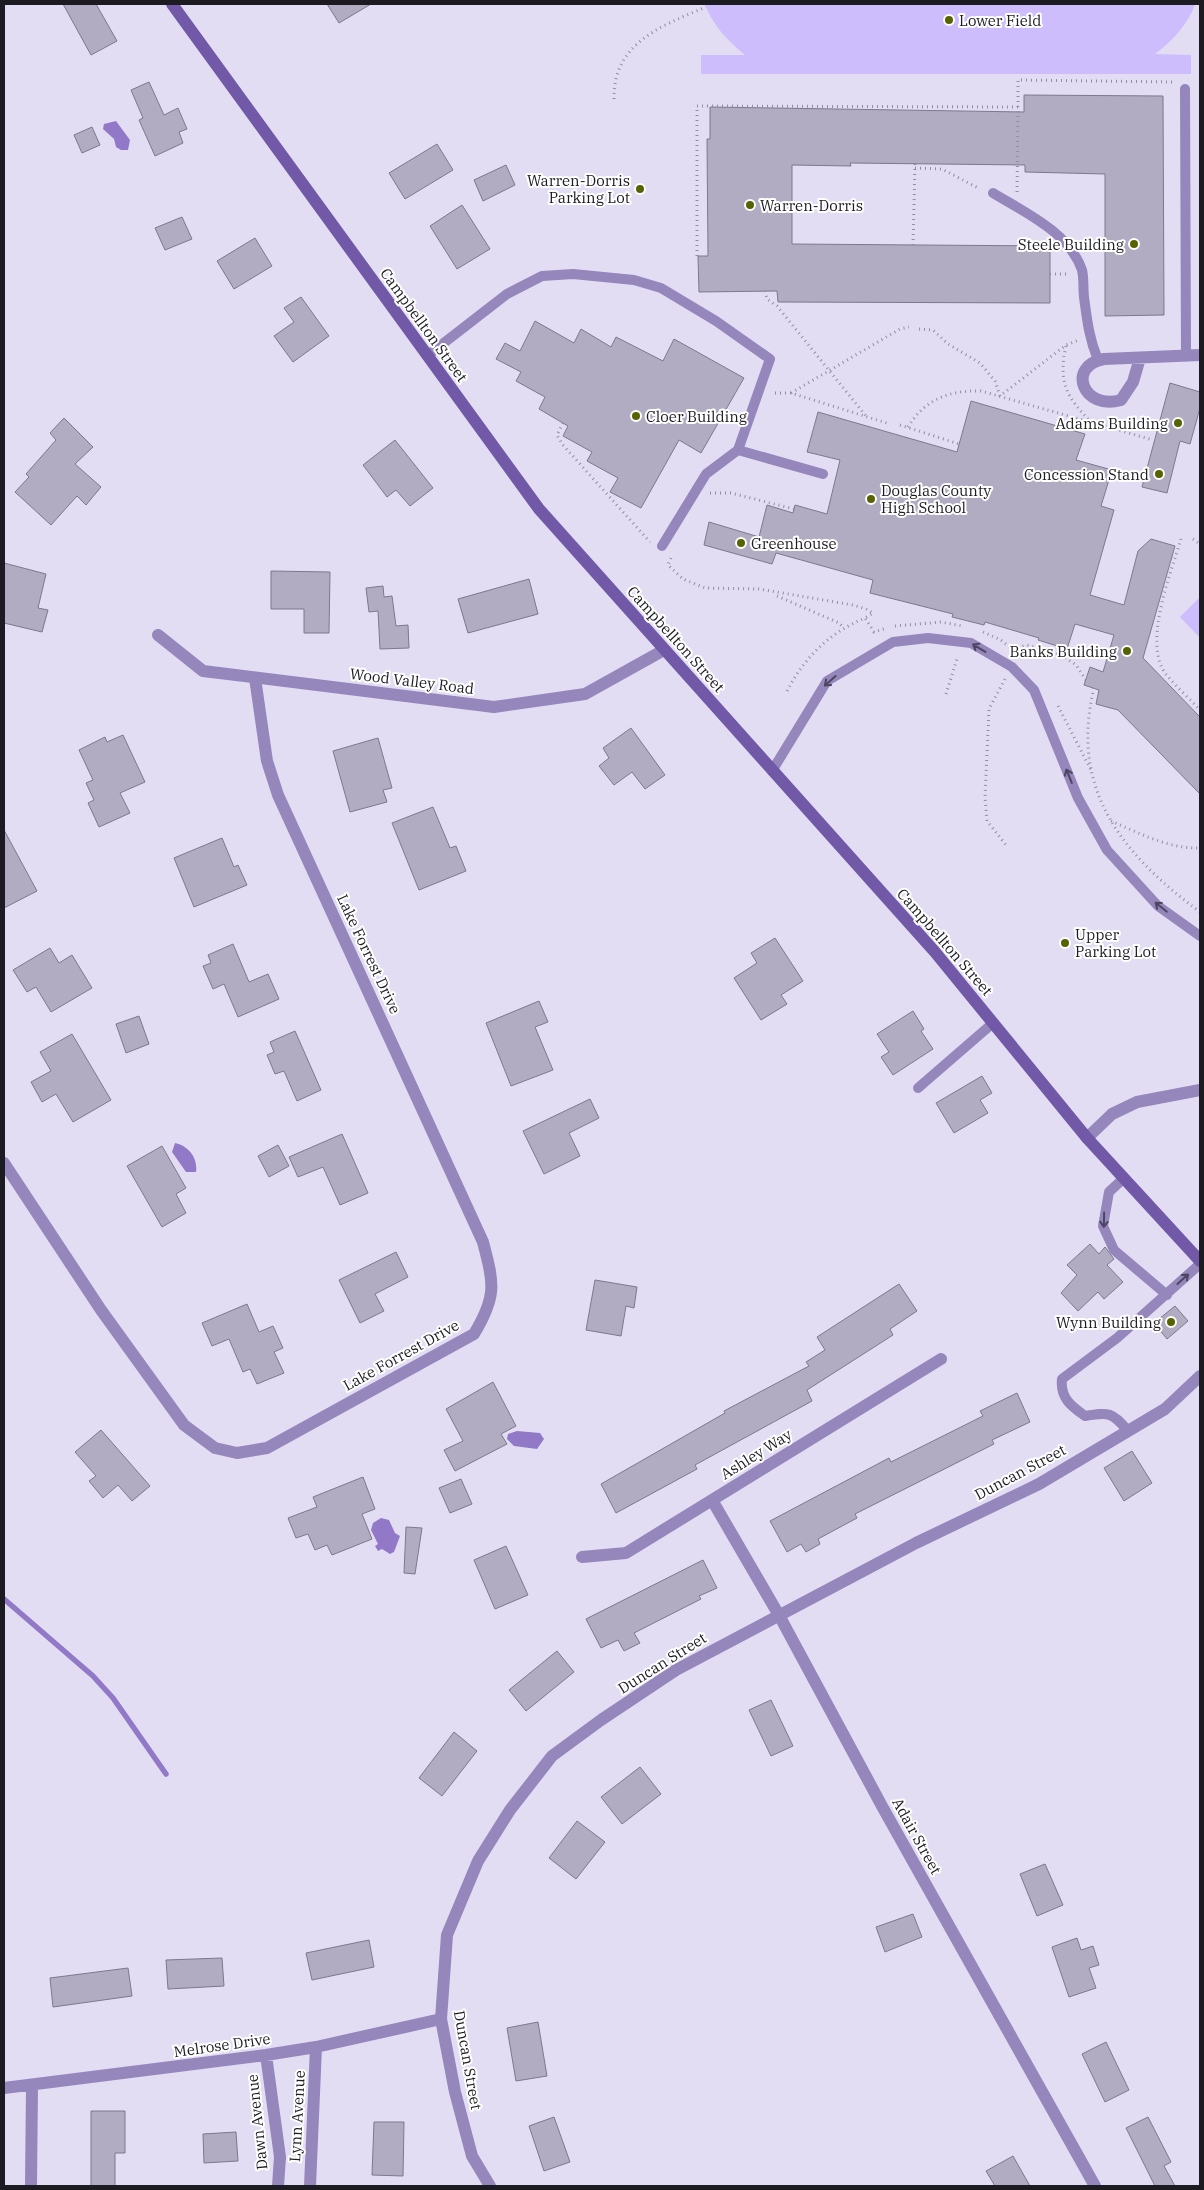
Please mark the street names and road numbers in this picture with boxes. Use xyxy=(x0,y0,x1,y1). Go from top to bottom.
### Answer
street label: Campbellton Street xyxy=(376,264,472,386)
street label: Campbellton Street xyxy=(623,582,729,696)
street label: Wood Valley Road xyxy=(349,664,475,698)
street label: Campbellton Street xyxy=(893,884,997,1000)
street label: Lake Forrest Drive xyxy=(333,891,405,1017)
street label: Lake Forrest Drive xyxy=(340,1315,462,1395)
street label: Ashley Way xyxy=(717,1425,795,1483)
street label: Duncan Street xyxy=(971,1440,1069,1504)
street label: Duncan Street xyxy=(614,1628,710,1698)
street label: Adair Street xyxy=(888,1794,946,1878)
street label: Duncan Street xyxy=(450,2009,486,2111)
street label: Melrose Drive xyxy=(172,2029,272,2061)
street label: Lynn Avenue xyxy=(285,2070,309,2162)
street label: Dawn Avenue xyxy=(243,2073,271,2171)

